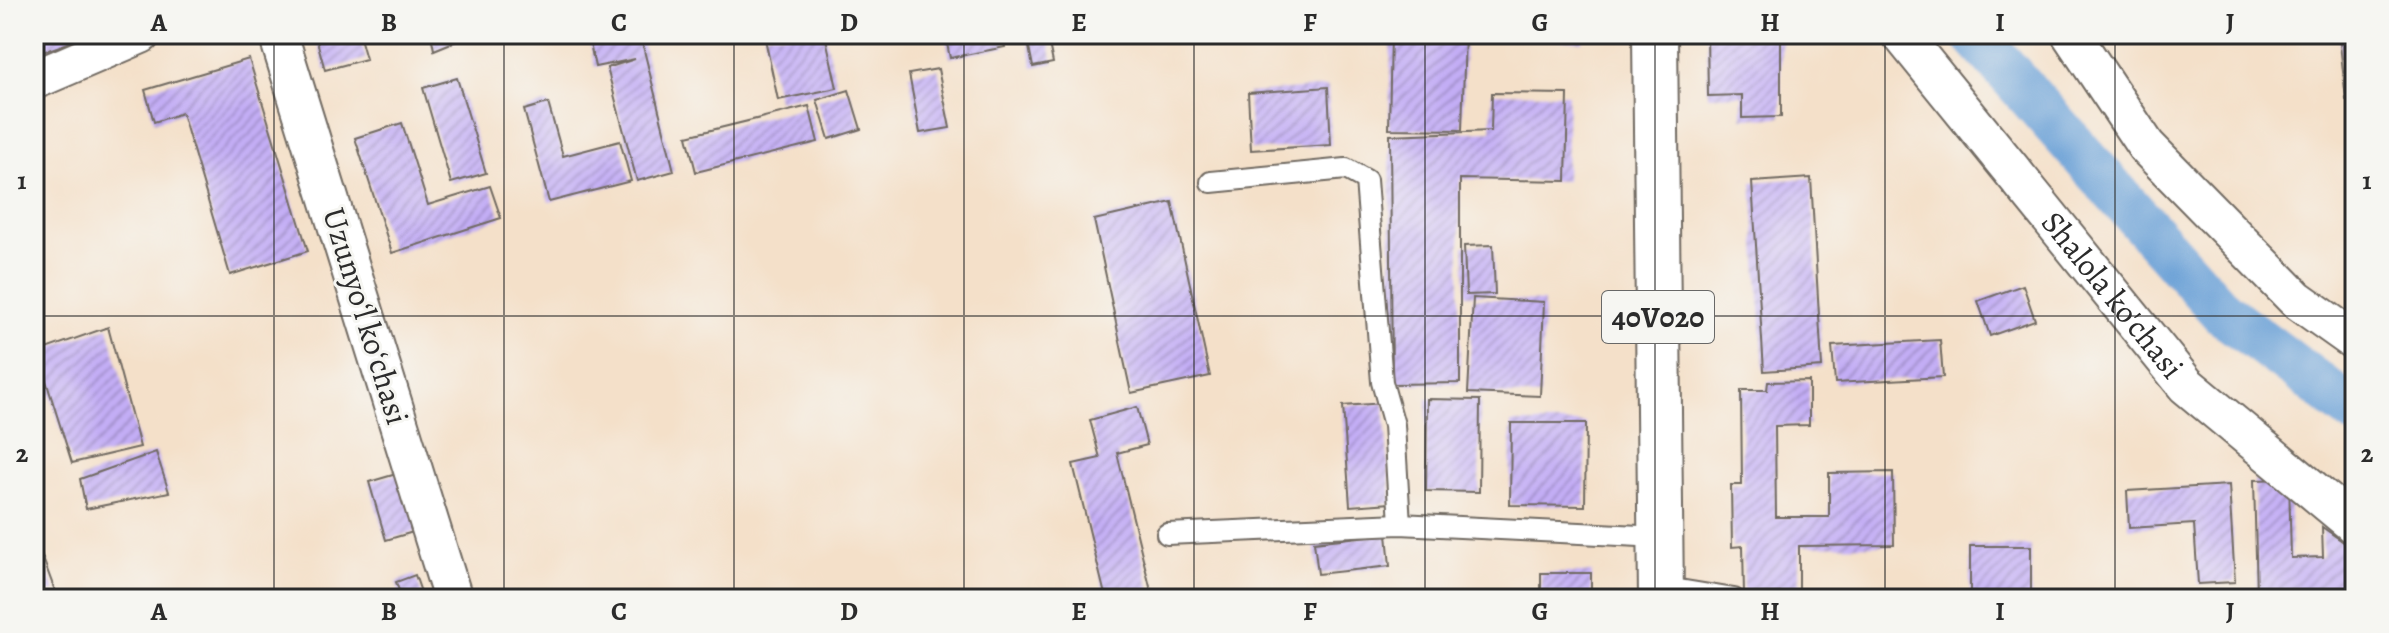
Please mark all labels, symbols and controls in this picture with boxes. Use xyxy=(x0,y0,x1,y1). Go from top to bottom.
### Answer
text: A xyxy=(150,5,168,40)
text: B xyxy=(381,5,397,40)
text: C xyxy=(611,5,627,40)
text: D xyxy=(840,5,858,40)
text: E xyxy=(1071,5,1087,40)
text: F xyxy=(1303,5,1317,40)
text: G xyxy=(1531,5,1549,40)
text: H xyxy=(1760,5,1780,40)
text: I xyxy=(1995,5,2005,40)
text: J xyxy=(2226,5,2234,40)
text: 1 xyxy=(17,163,27,198)
text: 1 xyxy=(2362,163,2372,198)
street label: Uzunyoʻl koʻchasi xyxy=(312,202,420,430)
street label: Shalola ko'chasi xyxy=(2031,202,2194,388)
road number: 40V020 xyxy=(1602,291,1714,343)
text: 2 xyxy=(16,436,29,471)
text: 2 xyxy=(2361,436,2374,471)
text: A xyxy=(150,594,168,629)
text: B xyxy=(381,594,397,629)
text: C xyxy=(611,594,627,629)
text: D xyxy=(840,594,858,629)
text: E xyxy=(1071,594,1087,629)
text: F xyxy=(1303,594,1317,629)
text: G xyxy=(1531,594,1549,629)
text: H xyxy=(1760,594,1780,629)
text: I xyxy=(1995,594,2005,629)
text: J xyxy=(2226,594,2234,629)

